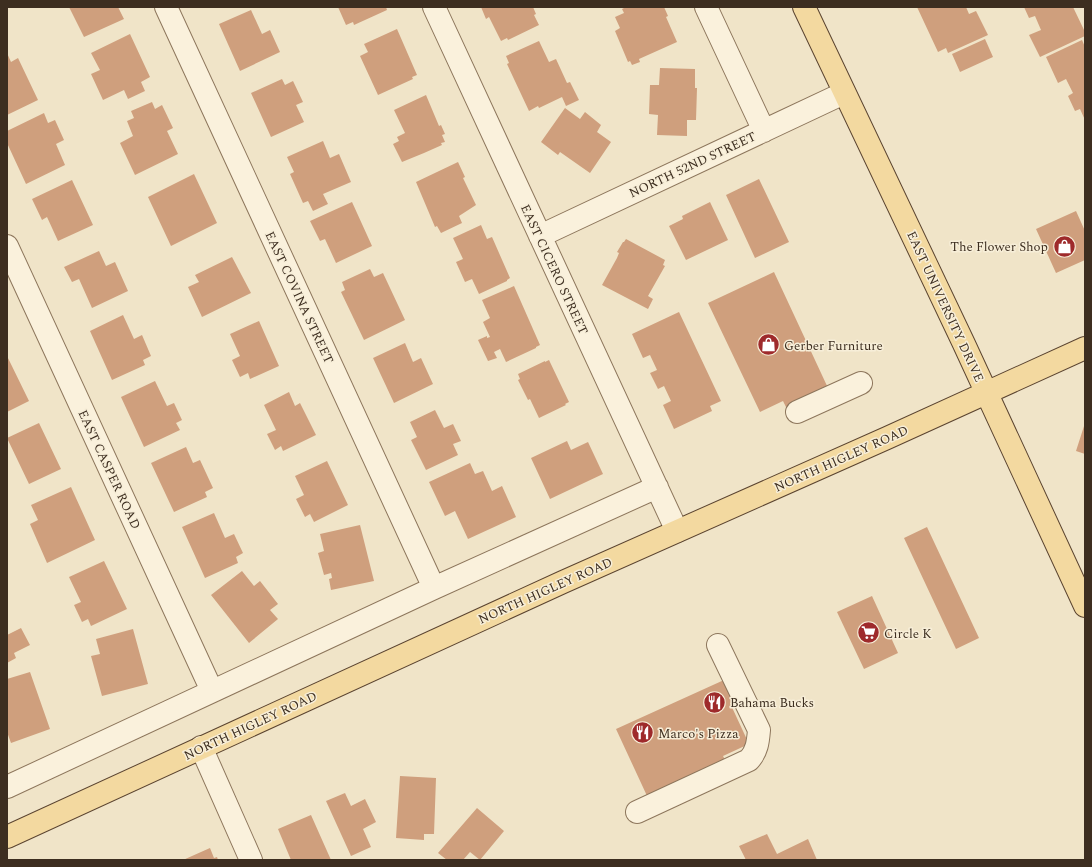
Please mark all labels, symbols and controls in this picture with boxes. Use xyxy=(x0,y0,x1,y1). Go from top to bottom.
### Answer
street label: NORTH 52ND STREET xyxy=(625,126,760,203)
street label: EAST CICERO STREET xyxy=(515,201,593,338)
street label: EAST COVINA STREET xyxy=(260,228,339,367)
street label: EAST UNIVERSITY DRIVE xyxy=(901,228,989,385)
shop icon: The Flower Shop xyxy=(1051,233,1077,259)
place label: The Flower Shop xyxy=(950,237,1048,257)
shop icon: Gerber Furniture xyxy=(755,332,781,358)
place label: Gerber Furniture xyxy=(784,336,883,356)
street label: EAST CASPER ROAD xyxy=(73,406,146,533)
street label: NORTH HIGLEY ROAD xyxy=(771,420,912,498)
street label: NORTH HIGLEY ROAD xyxy=(475,552,616,630)
supermarket icon: Circle K xyxy=(855,620,881,646)
place label: Circle K xyxy=(884,624,932,644)
street label: NORTH HIGLEY ROAD xyxy=(180,686,320,766)
restaurant icon: Bahama Bucks xyxy=(702,689,728,715)
place label: Bahama Bucks xyxy=(730,693,814,713)
restaurant icon: Marco's Pizza xyxy=(629,720,655,746)
place label: Marco's Pizza xyxy=(658,724,739,744)

